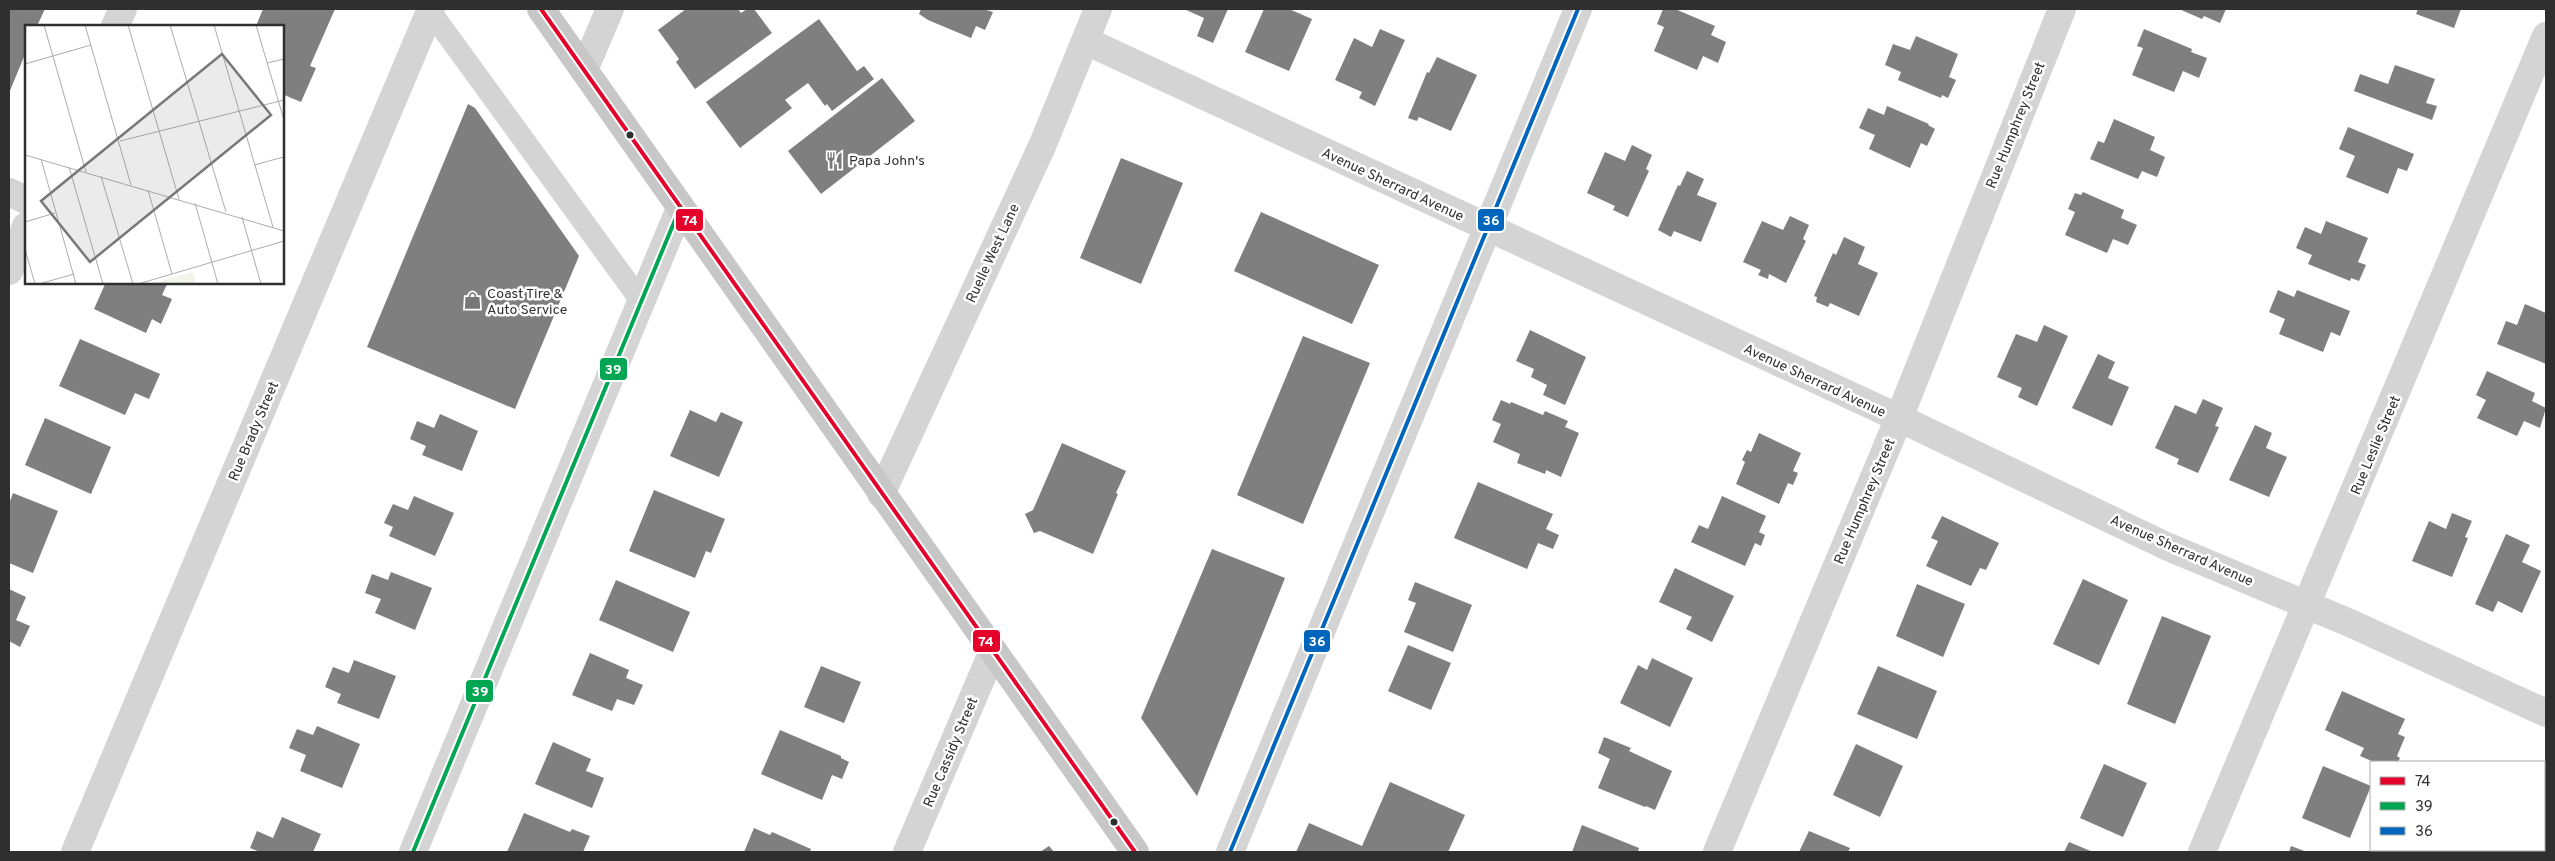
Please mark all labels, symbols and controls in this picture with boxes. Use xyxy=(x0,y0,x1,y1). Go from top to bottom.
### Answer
inset map xyxy=(25,25,284,284)
street label: Rue Humphrey Street xyxy=(1983,60,2050,191)
unlabelled marker xyxy=(625,130,635,140)
street label: Avenue Sherrard Avenue xyxy=(1319,145,1466,226)
restaurant icon: Papa John's xyxy=(825,150,845,170)
place label: Papa John's xyxy=(849,153,925,170)
street label: Ruelle West Lane xyxy=(963,201,1024,306)
line badge: 74 xyxy=(675,208,704,232)
line badge: 36 xyxy=(1477,208,1505,232)
text: 74 xyxy=(682,213,698,230)
text: 36 xyxy=(1483,213,1500,230)
place label: Coast Tire & Auto Service xyxy=(487,286,567,319)
shop icon: Coast Tire & Auto Service xyxy=(463,291,483,311)
street label: Avenue Sherrard Avenue xyxy=(1741,341,1888,422)
line badge: 39 xyxy=(599,357,628,381)
text: 39 xyxy=(605,362,621,379)
street label: Rue Brady Street xyxy=(226,379,283,484)
street label: Rue Leslie Street xyxy=(2348,393,2405,498)
street label: Rue Humphrey Street xyxy=(1831,436,1900,567)
street label: Avenue Sherrard Avenue xyxy=(2107,512,2256,591)
line badge: 74 xyxy=(972,629,1001,653)
line badge: 36 xyxy=(1303,629,1331,653)
text: 74 xyxy=(978,634,994,651)
text: 36 xyxy=(1309,634,1326,651)
line badge: 39 xyxy=(465,679,494,703)
text: 39 xyxy=(472,684,488,701)
street label: Rue Cassidy Street xyxy=(921,695,982,810)
legend xyxy=(2370,761,2545,851)
text: 74 xyxy=(2415,773,2431,792)
text: 39 xyxy=(2415,798,2433,817)
unlabelled marker xyxy=(1109,817,1119,827)
text: 36 xyxy=(2415,823,2433,842)

